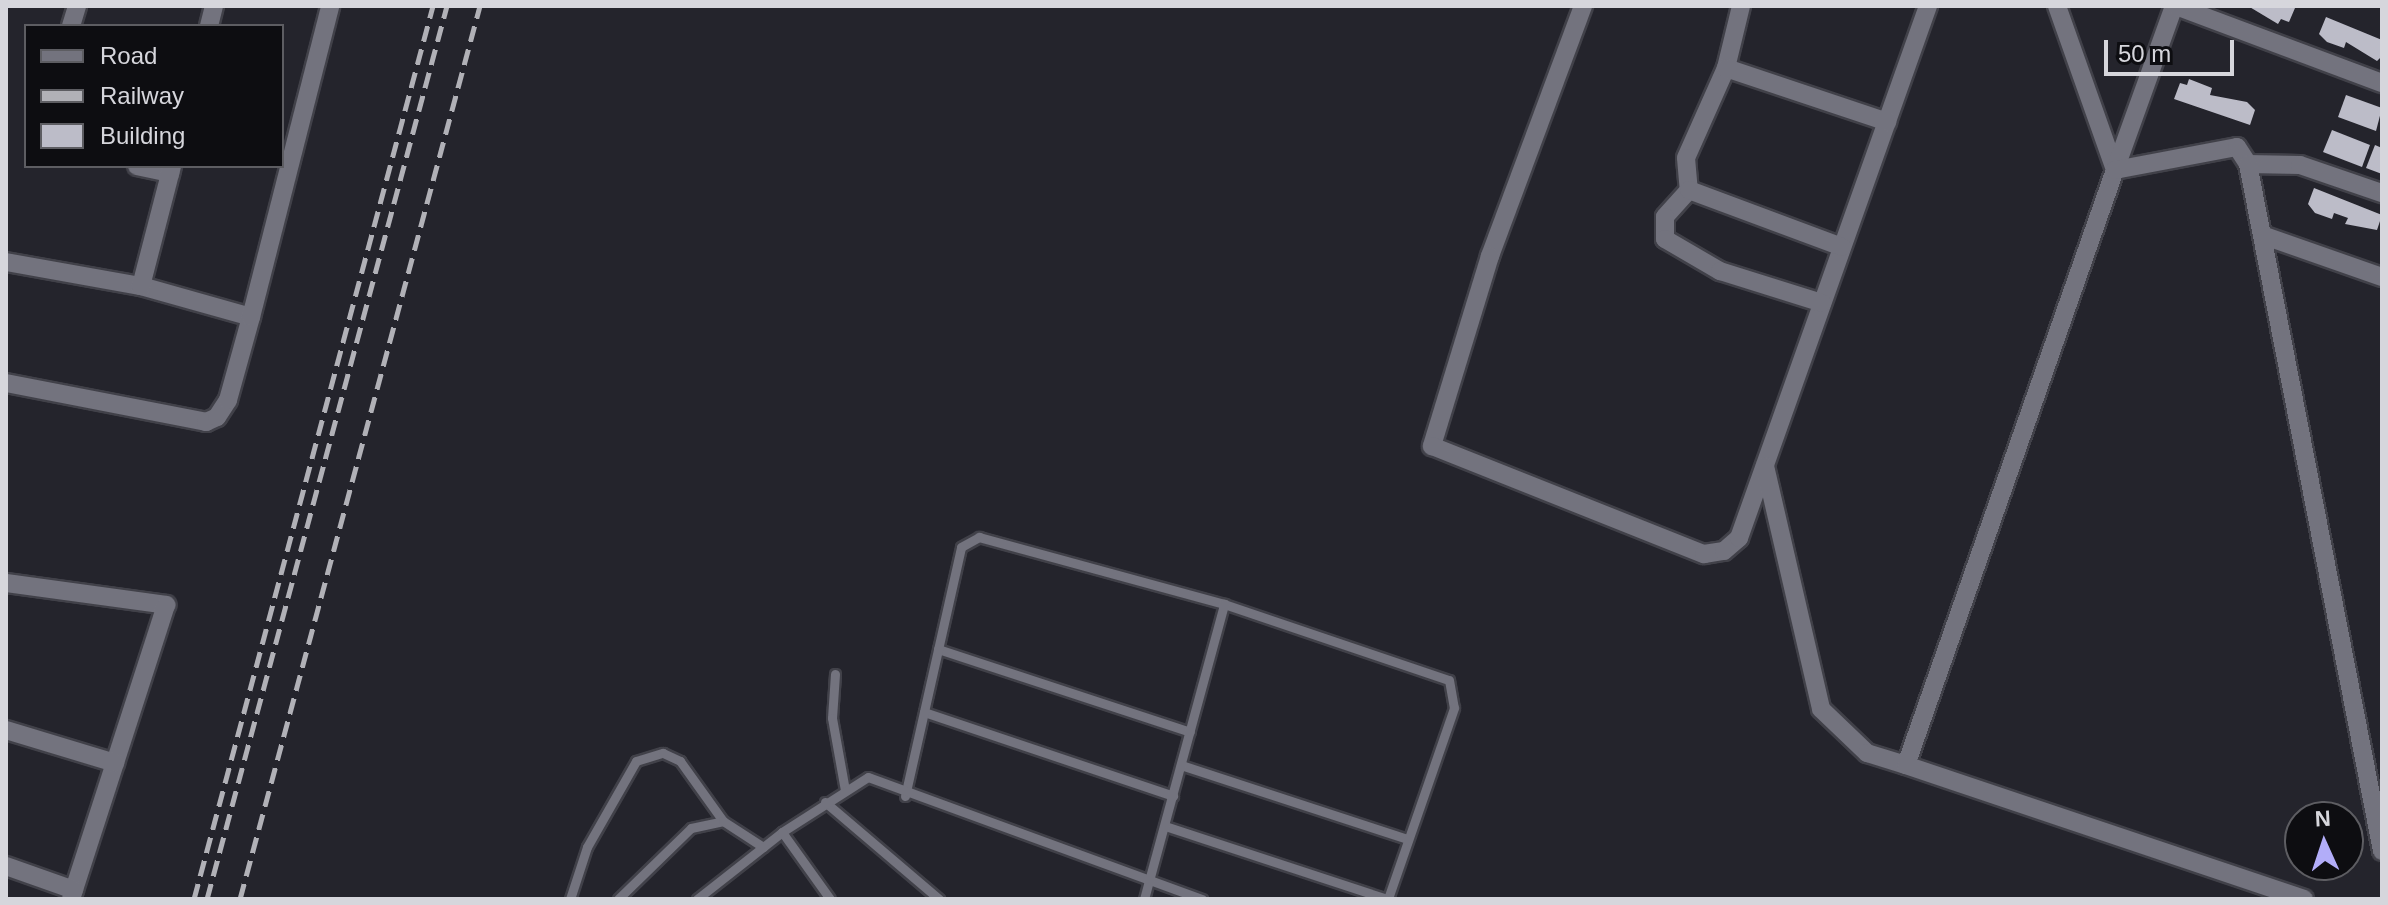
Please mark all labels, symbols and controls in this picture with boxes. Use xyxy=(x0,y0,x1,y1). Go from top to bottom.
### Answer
legend xyxy=(24,24,284,168)
scale bar xyxy=(2108,24,2238,74)
text: 50 m xyxy=(2118,40,2171,67)
text: Road xyxy=(100,42,157,69)
text: Railway xyxy=(100,82,184,109)
text: Building xyxy=(100,122,185,149)
north arrow xyxy=(2284,801,2364,881)
text: N xyxy=(2314,806,2331,831)

